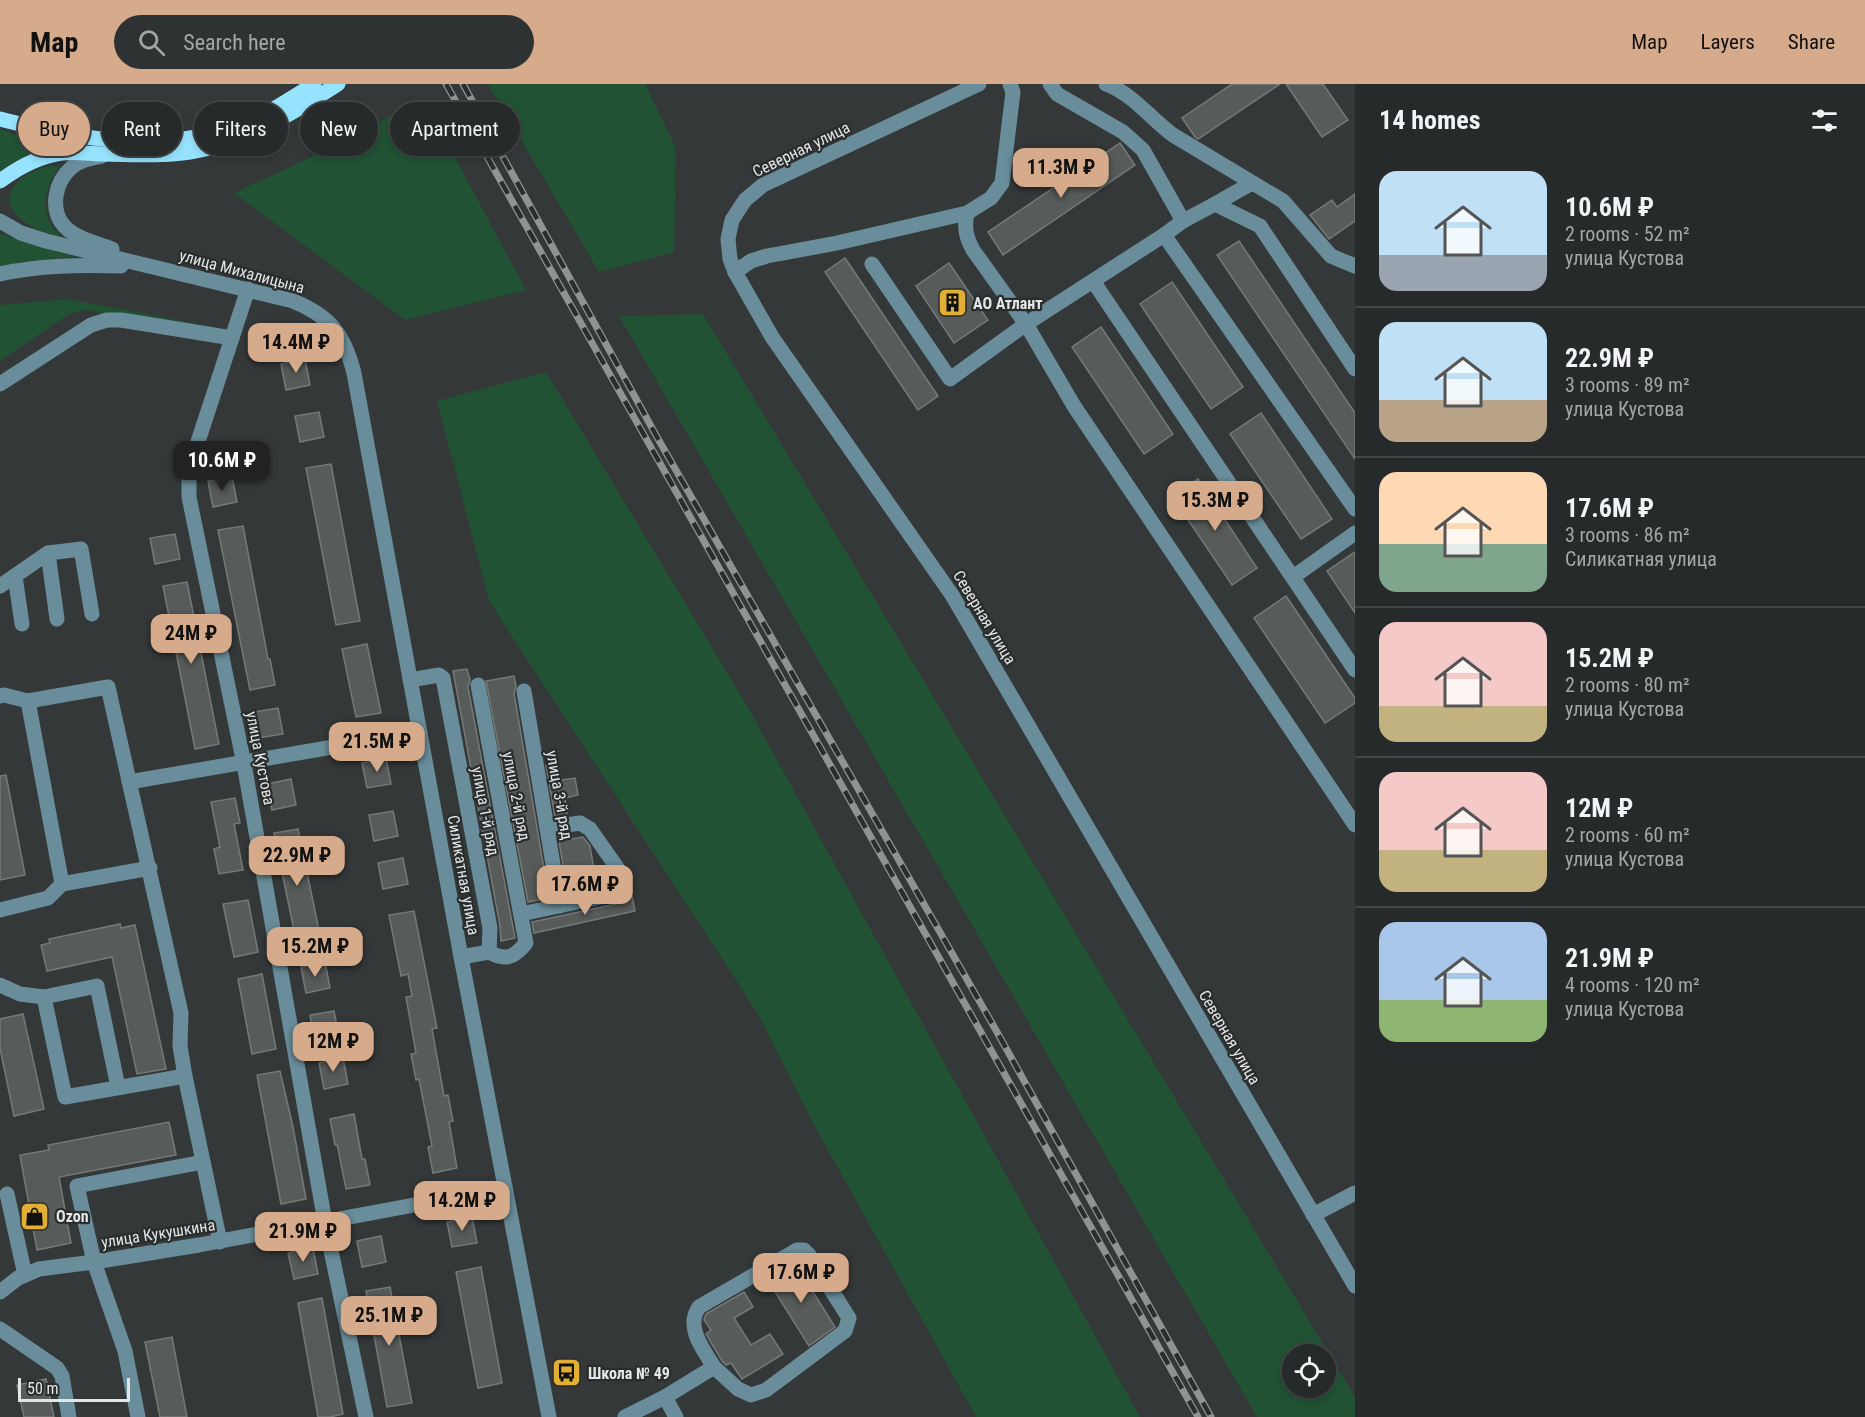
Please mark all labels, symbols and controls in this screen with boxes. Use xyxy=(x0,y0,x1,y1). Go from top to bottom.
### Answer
search box xyxy=(114,15,534,69)
text: Map xyxy=(30,26,78,59)
icon: search xyxy=(135,26,168,59)
text: Search here xyxy=(183,30,286,55)
text: Map xyxy=(1631,30,1668,54)
text: Layers xyxy=(1701,30,1755,54)
text: Share xyxy=(1788,30,1835,54)
chip: Buy xyxy=(18,102,90,156)
chip: Rent xyxy=(102,102,182,156)
chip: Filters xyxy=(194,102,288,156)
chip: New xyxy=(300,102,378,156)
chip: Apartment xyxy=(390,102,520,156)
icon: filters xyxy=(1808,104,1841,137)
text: 14 homes xyxy=(1379,105,1481,135)
street label: Северная улица xyxy=(749,118,853,181)
pin: 11.3M ₽ xyxy=(1006,148,1116,199)
text: 11.3M ₽ xyxy=(1027,155,1095,179)
text: 10.6M ₽ xyxy=(1565,192,1654,222)
icon: home xyxy=(1427,195,1499,267)
text: 2 rooms · 52 m² xyxy=(1565,222,1690,246)
street label: улица Михалицына xyxy=(177,246,306,297)
text: улица Кустова xyxy=(1565,246,1684,270)
building icon: АО Атлант xyxy=(936,287,968,319)
place label: АО Атлант xyxy=(973,294,1043,313)
pin: 14.4M ₽ xyxy=(241,323,351,374)
text: 14.4M ₽ xyxy=(262,330,330,354)
text: 22.9M ₽ xyxy=(1565,343,1654,373)
icon: home xyxy=(1427,346,1499,418)
text: 3 rooms · 89 m² xyxy=(1565,373,1690,397)
text: улица Кустова xyxy=(1565,397,1684,421)
pin: 10.6M ₽ xyxy=(167,441,277,492)
text: 10.6M ₽ xyxy=(188,448,256,472)
pin: 15.3M ₽ xyxy=(1160,481,1270,532)
text: 15.3M ₽ xyxy=(1181,488,1249,512)
text: 17.6M ₽ xyxy=(1565,493,1654,523)
icon: home xyxy=(1427,496,1499,568)
text: 3 rooms · 86 m² xyxy=(1565,523,1690,547)
text: Силикатная улица xyxy=(1565,547,1717,571)
street label: Северная улица xyxy=(949,567,1020,668)
pin: 24M ₽ xyxy=(149,614,233,665)
text: 24M ₽ xyxy=(165,621,217,645)
text: 15.2M ₽ xyxy=(1565,643,1654,673)
icon: home xyxy=(1427,646,1499,718)
text: 2 rooms · 80 m² xyxy=(1565,673,1690,697)
text: улица Кустова xyxy=(1565,697,1684,721)
street label: улица Кустова xyxy=(242,710,279,807)
pin: 21.5M ₽ xyxy=(322,722,432,773)
text: 21.5M ₽ xyxy=(343,729,411,753)
street label: улица 3-й ряд xyxy=(542,749,577,842)
street label: улица 2-й ряд xyxy=(499,750,535,843)
street label: улица 1-й ряд xyxy=(468,765,504,858)
text: 12M ₽ xyxy=(1565,793,1633,823)
icon: home xyxy=(1427,796,1499,868)
street label: Силикатная улица xyxy=(444,814,483,937)
text: 2 rooms · 60 m² xyxy=(1565,823,1690,847)
pin: 22.9M ₽ xyxy=(242,836,352,887)
text: 22.9M ₽ xyxy=(263,843,331,867)
text: улица Кустова xyxy=(1565,847,1684,871)
pin: 17.6M ₽ xyxy=(530,865,640,916)
text: 17.6M ₽ xyxy=(551,872,619,896)
pin: 15.2M ₽ xyxy=(260,927,370,978)
text: 15.2M ₽ xyxy=(281,934,349,958)
text: 21.9M ₽ xyxy=(1565,943,1654,973)
icon: home xyxy=(1427,946,1499,1018)
text: 4 rooms · 120 m² xyxy=(1565,973,1700,997)
street label: Северная улица xyxy=(1195,987,1264,1088)
text: улица Кустова xyxy=(1565,997,1684,1021)
pin: 12M ₽ xyxy=(291,1022,375,1073)
text: 12M ₽ xyxy=(307,1029,359,1053)
pin: 14.2M ₽ xyxy=(407,1181,517,1232)
text: 14.2M ₽ xyxy=(428,1188,496,1212)
shop icon: Ozon xyxy=(19,1200,51,1232)
place label: Ozon xyxy=(56,1207,89,1226)
pin: 21.9M ₽ xyxy=(248,1212,358,1263)
street label: улица Кукушкина xyxy=(100,1215,216,1252)
text: 21.9M ₽ xyxy=(269,1219,337,1243)
pin: 17.6M ₽ xyxy=(746,1253,856,1304)
text: 17.6M ₽ xyxy=(767,1260,835,1284)
pin: 25.1M ₽ xyxy=(334,1296,444,1347)
text: 25.1M ₽ xyxy=(355,1303,423,1327)
map controls xyxy=(1282,1344,1336,1398)
button: locate xyxy=(1282,1344,1336,1398)
bus stop icon: Школа № 49 xyxy=(551,1357,583,1389)
place label: Школа № 49 xyxy=(588,1364,670,1383)
scale bar xyxy=(18,1375,130,1402)
text: 50 m xyxy=(27,1379,59,1398)

